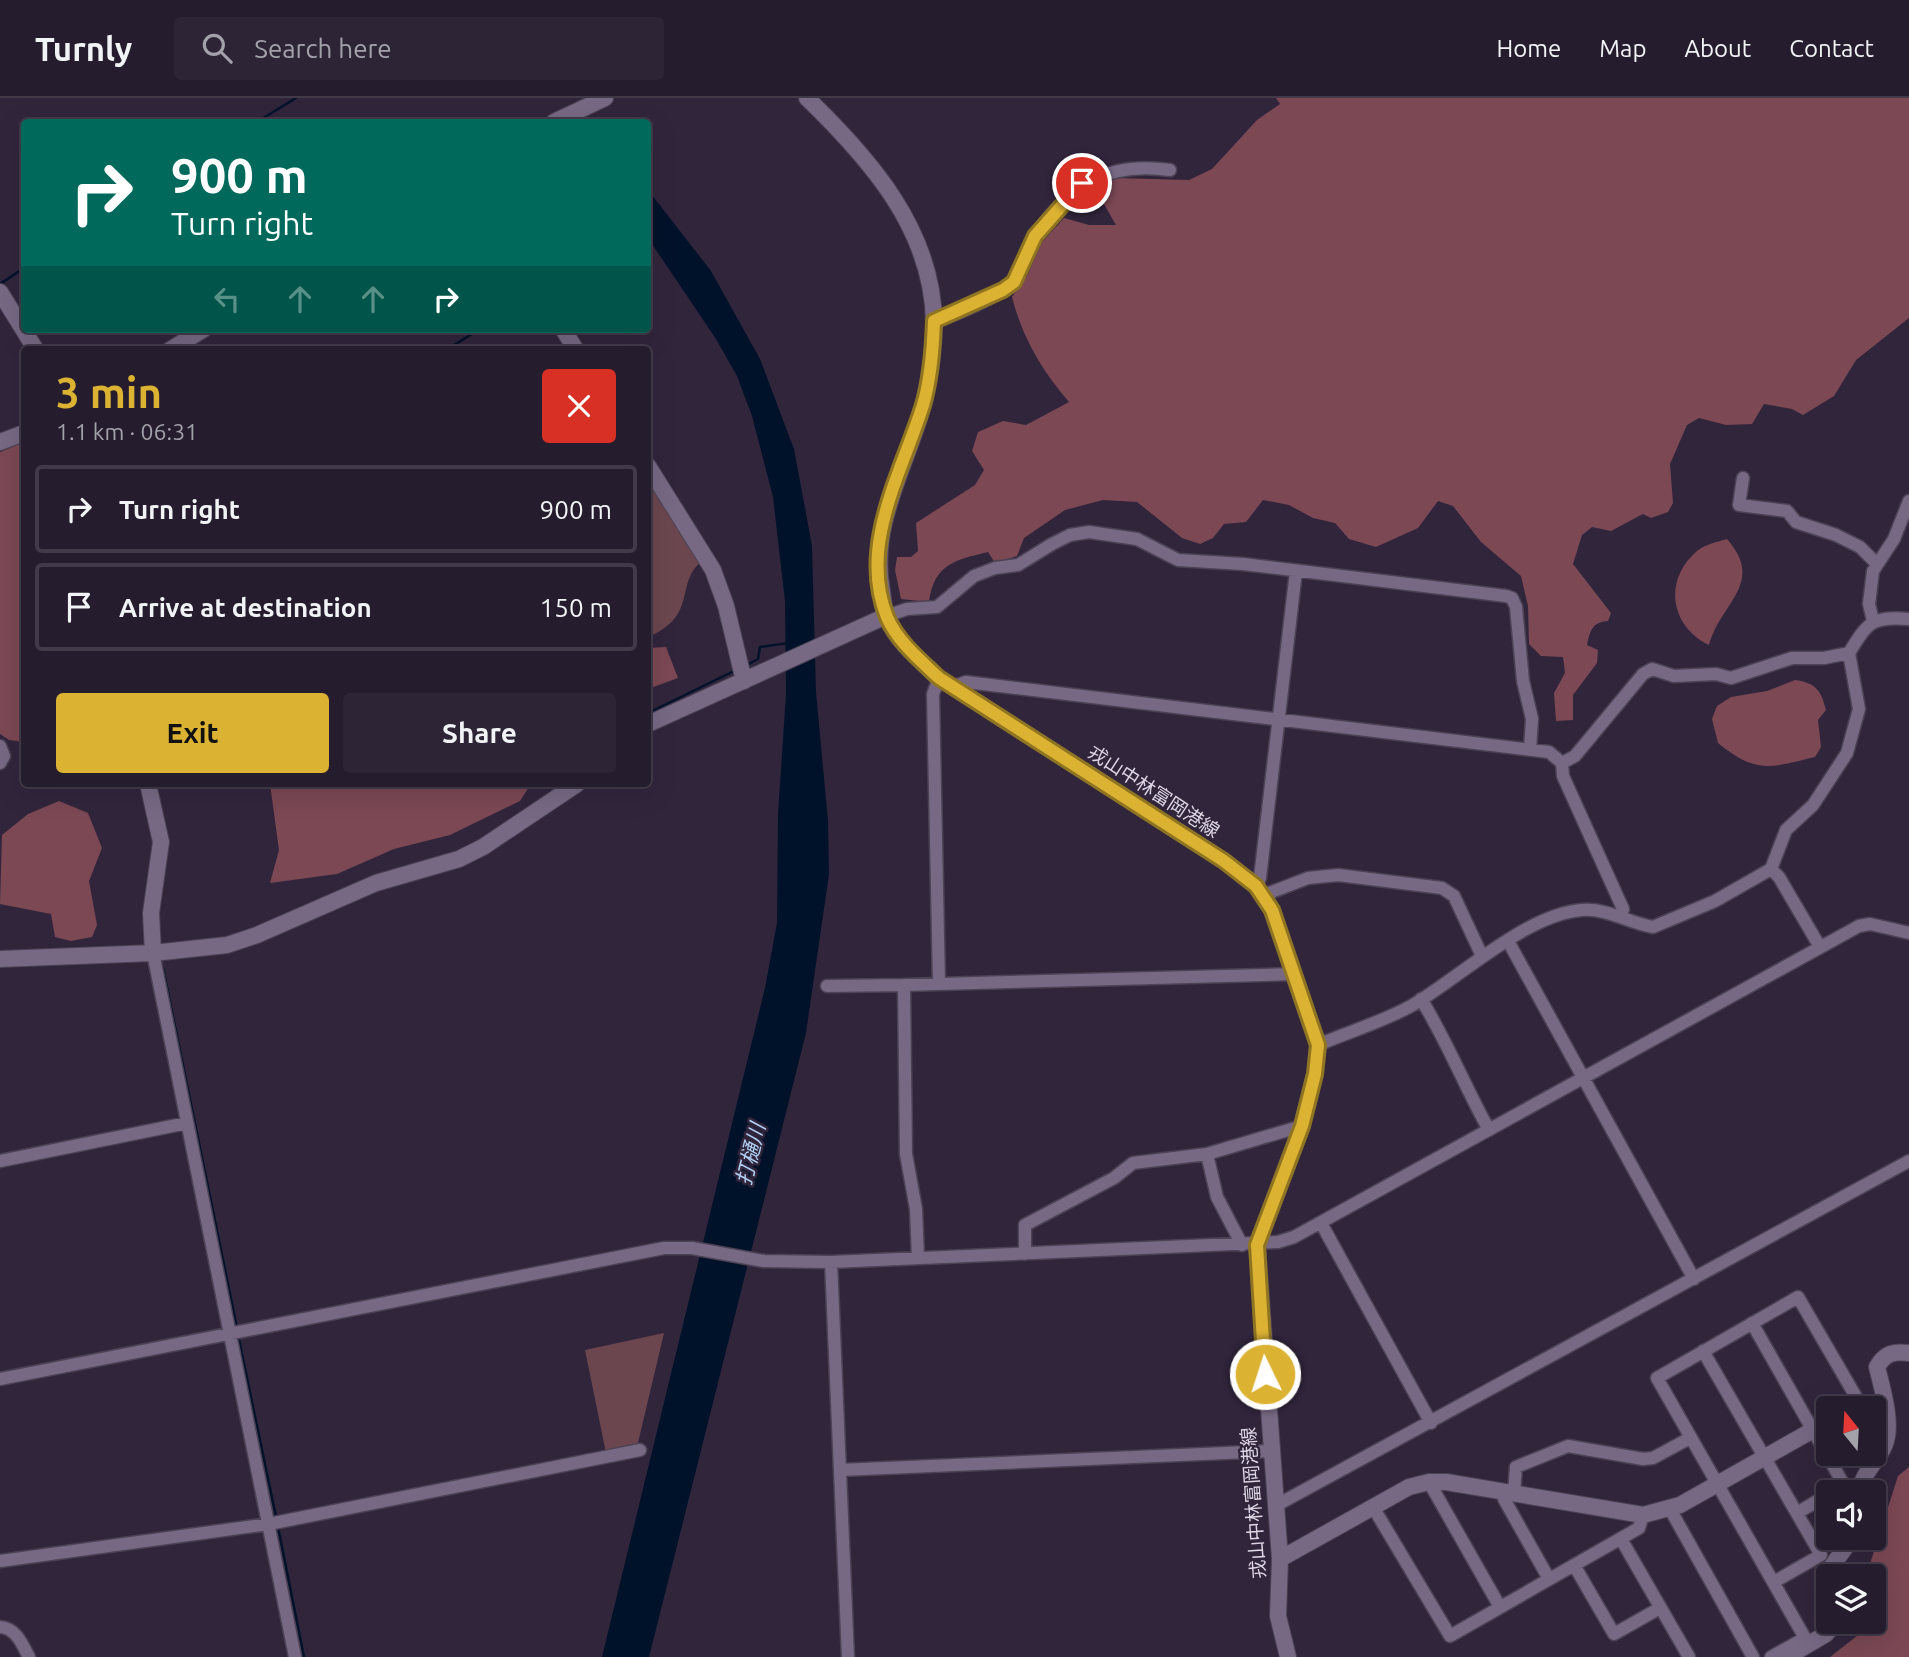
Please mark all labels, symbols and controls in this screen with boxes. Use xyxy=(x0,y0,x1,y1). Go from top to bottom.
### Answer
search box xyxy=(174,17,664,80)
icon: search xyxy=(198,29,236,67)
text: Turnly xyxy=(35,30,132,67)
text: Search here xyxy=(254,34,392,63)
text: Home xyxy=(1496,35,1561,62)
text: Map xyxy=(1599,35,1646,62)
text: About xyxy=(1684,35,1751,62)
text: Contact xyxy=(1789,35,1874,62)
icon: right xyxy=(56,147,147,238)
text: 900 m xyxy=(171,147,308,202)
pin xyxy=(1052,153,1112,213)
icon: arrive xyxy=(1063,164,1101,202)
text: Turn right xyxy=(171,205,313,241)
icon: left xyxy=(208,280,246,318)
icon: ahead xyxy=(281,280,319,318)
icon: ahead xyxy=(354,280,392,318)
icon: right xyxy=(427,280,465,318)
text: 3 min xyxy=(56,369,162,416)
button: close xyxy=(542,369,616,443)
text: 1.1 km · 06:31 xyxy=(56,419,198,444)
icon: right xyxy=(60,490,98,528)
text: Turn right xyxy=(119,495,240,524)
text: 900 m xyxy=(540,495,612,524)
icon: arrive xyxy=(60,588,98,626)
text: Arrive at destination xyxy=(119,593,372,622)
text: 150 m xyxy=(540,593,612,622)
button: Exit xyxy=(56,693,329,773)
button: Share xyxy=(343,693,616,773)
street label: 戎山中林富岡港線 xyxy=(1084,740,1224,842)
water label: 打樋川 xyxy=(731,1119,770,1187)
position arrow xyxy=(1228,1337,1302,1411)
north arrow xyxy=(1816,1396,1886,1466)
map controls xyxy=(1816,1396,1886,1634)
street label: 戎山中林富岡港線 xyxy=(1237,1426,1269,1580)
button: sound xyxy=(1816,1480,1886,1550)
button: layers xyxy=(1816,1564,1886,1634)

